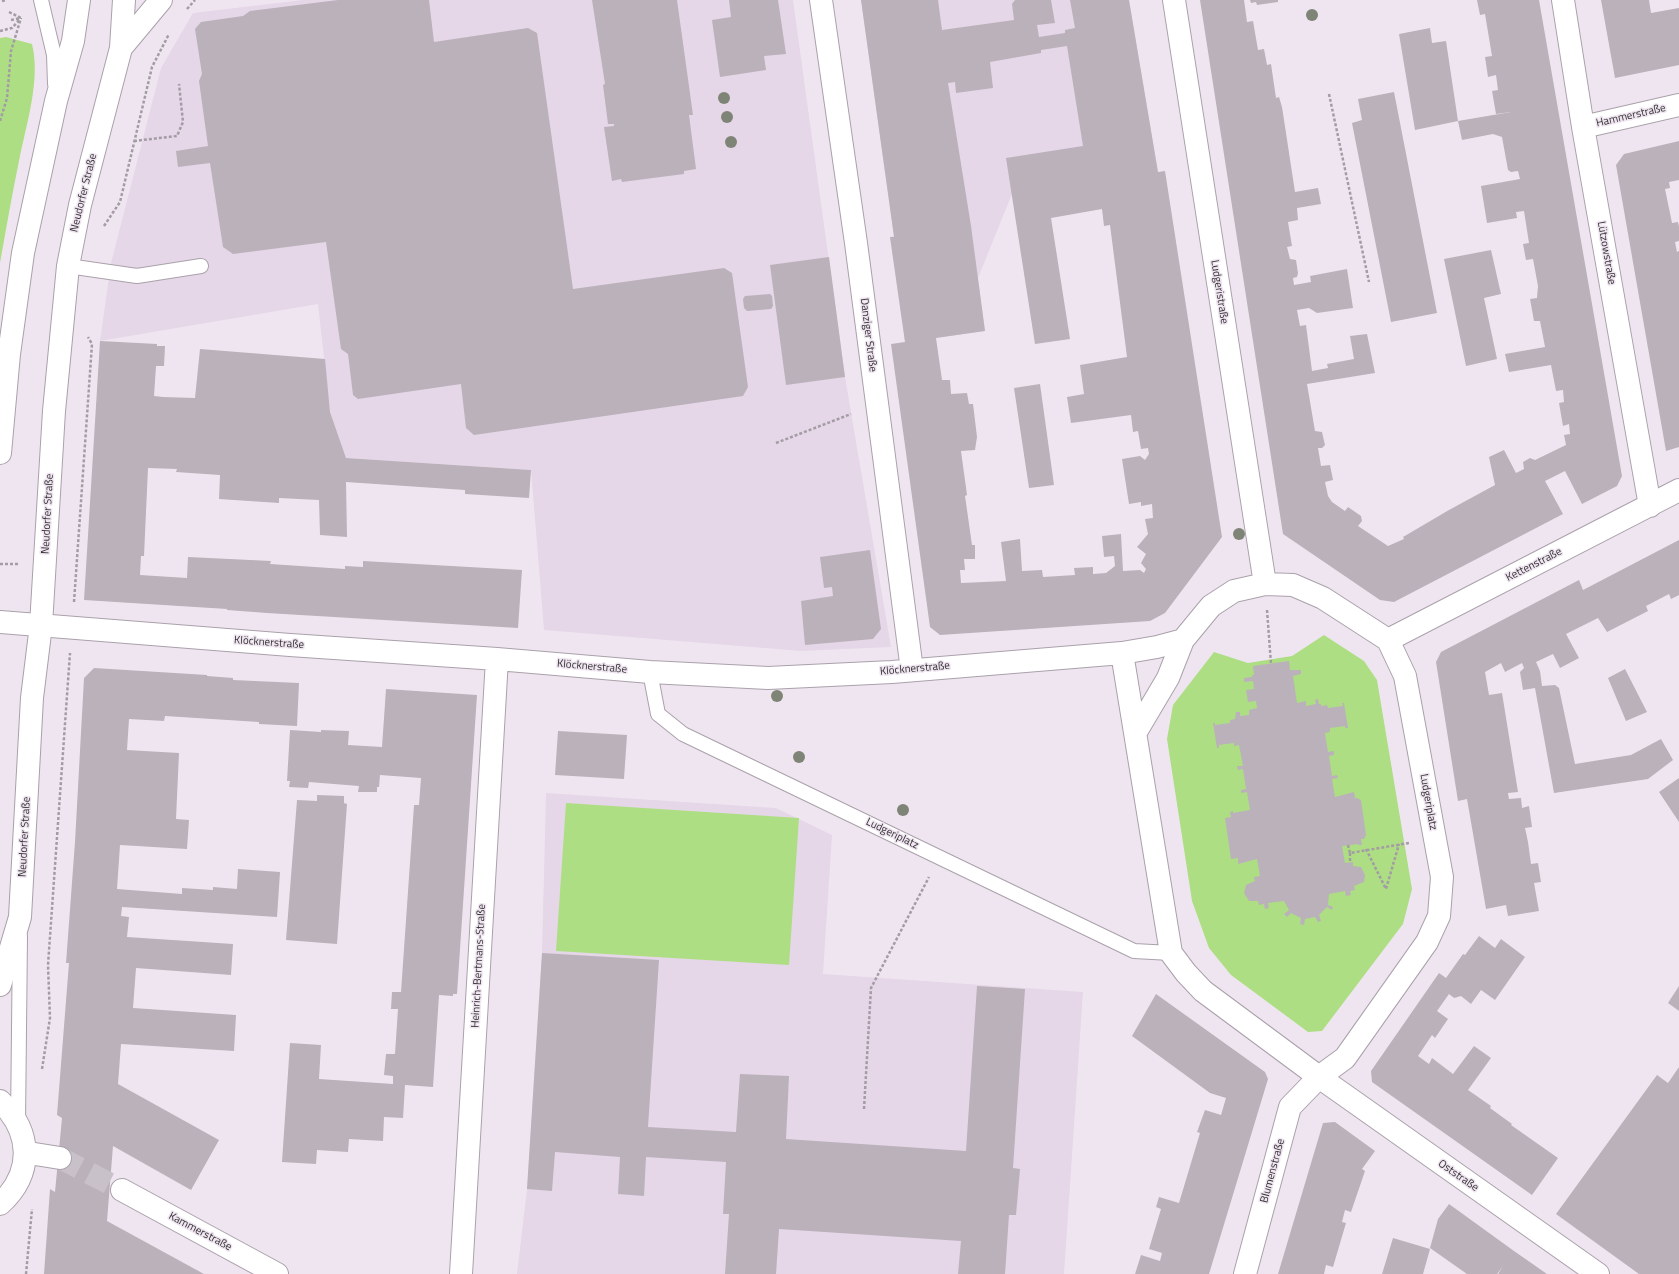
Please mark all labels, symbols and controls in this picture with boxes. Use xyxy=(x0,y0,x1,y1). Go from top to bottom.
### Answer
street label: Hammerstraße xyxy=(1595,102,1667,130)
street label: Neudorfer Straße xyxy=(68,152,100,234)
street label: Lützowstraße xyxy=(1594,220,1618,286)
street label: Ludgeristraße xyxy=(1207,259,1231,325)
street label: Danziger Straße xyxy=(857,297,879,373)
street label: Neudorfer Straße xyxy=(39,473,57,555)
street label: Kettenstraße xyxy=(1504,545,1564,585)
street label: Klöcknerstraße xyxy=(234,634,304,652)
street label: Klöcknerstraße xyxy=(557,657,627,677)
street label: Klöcknerstraße xyxy=(880,659,950,679)
street label: Ludgeriplatz xyxy=(1417,773,1439,831)
street label: Neudorfer Straße xyxy=(16,796,34,878)
street label: Ludgeriplatz xyxy=(863,816,921,852)
street label: Heinrich-Bertmans-Straße xyxy=(469,904,489,1028)
street label: Blumenstraße xyxy=(1258,1137,1288,1205)
street label: Oststraße xyxy=(1435,1157,1481,1195)
street label: Kammerstraße xyxy=(166,1210,234,1254)

